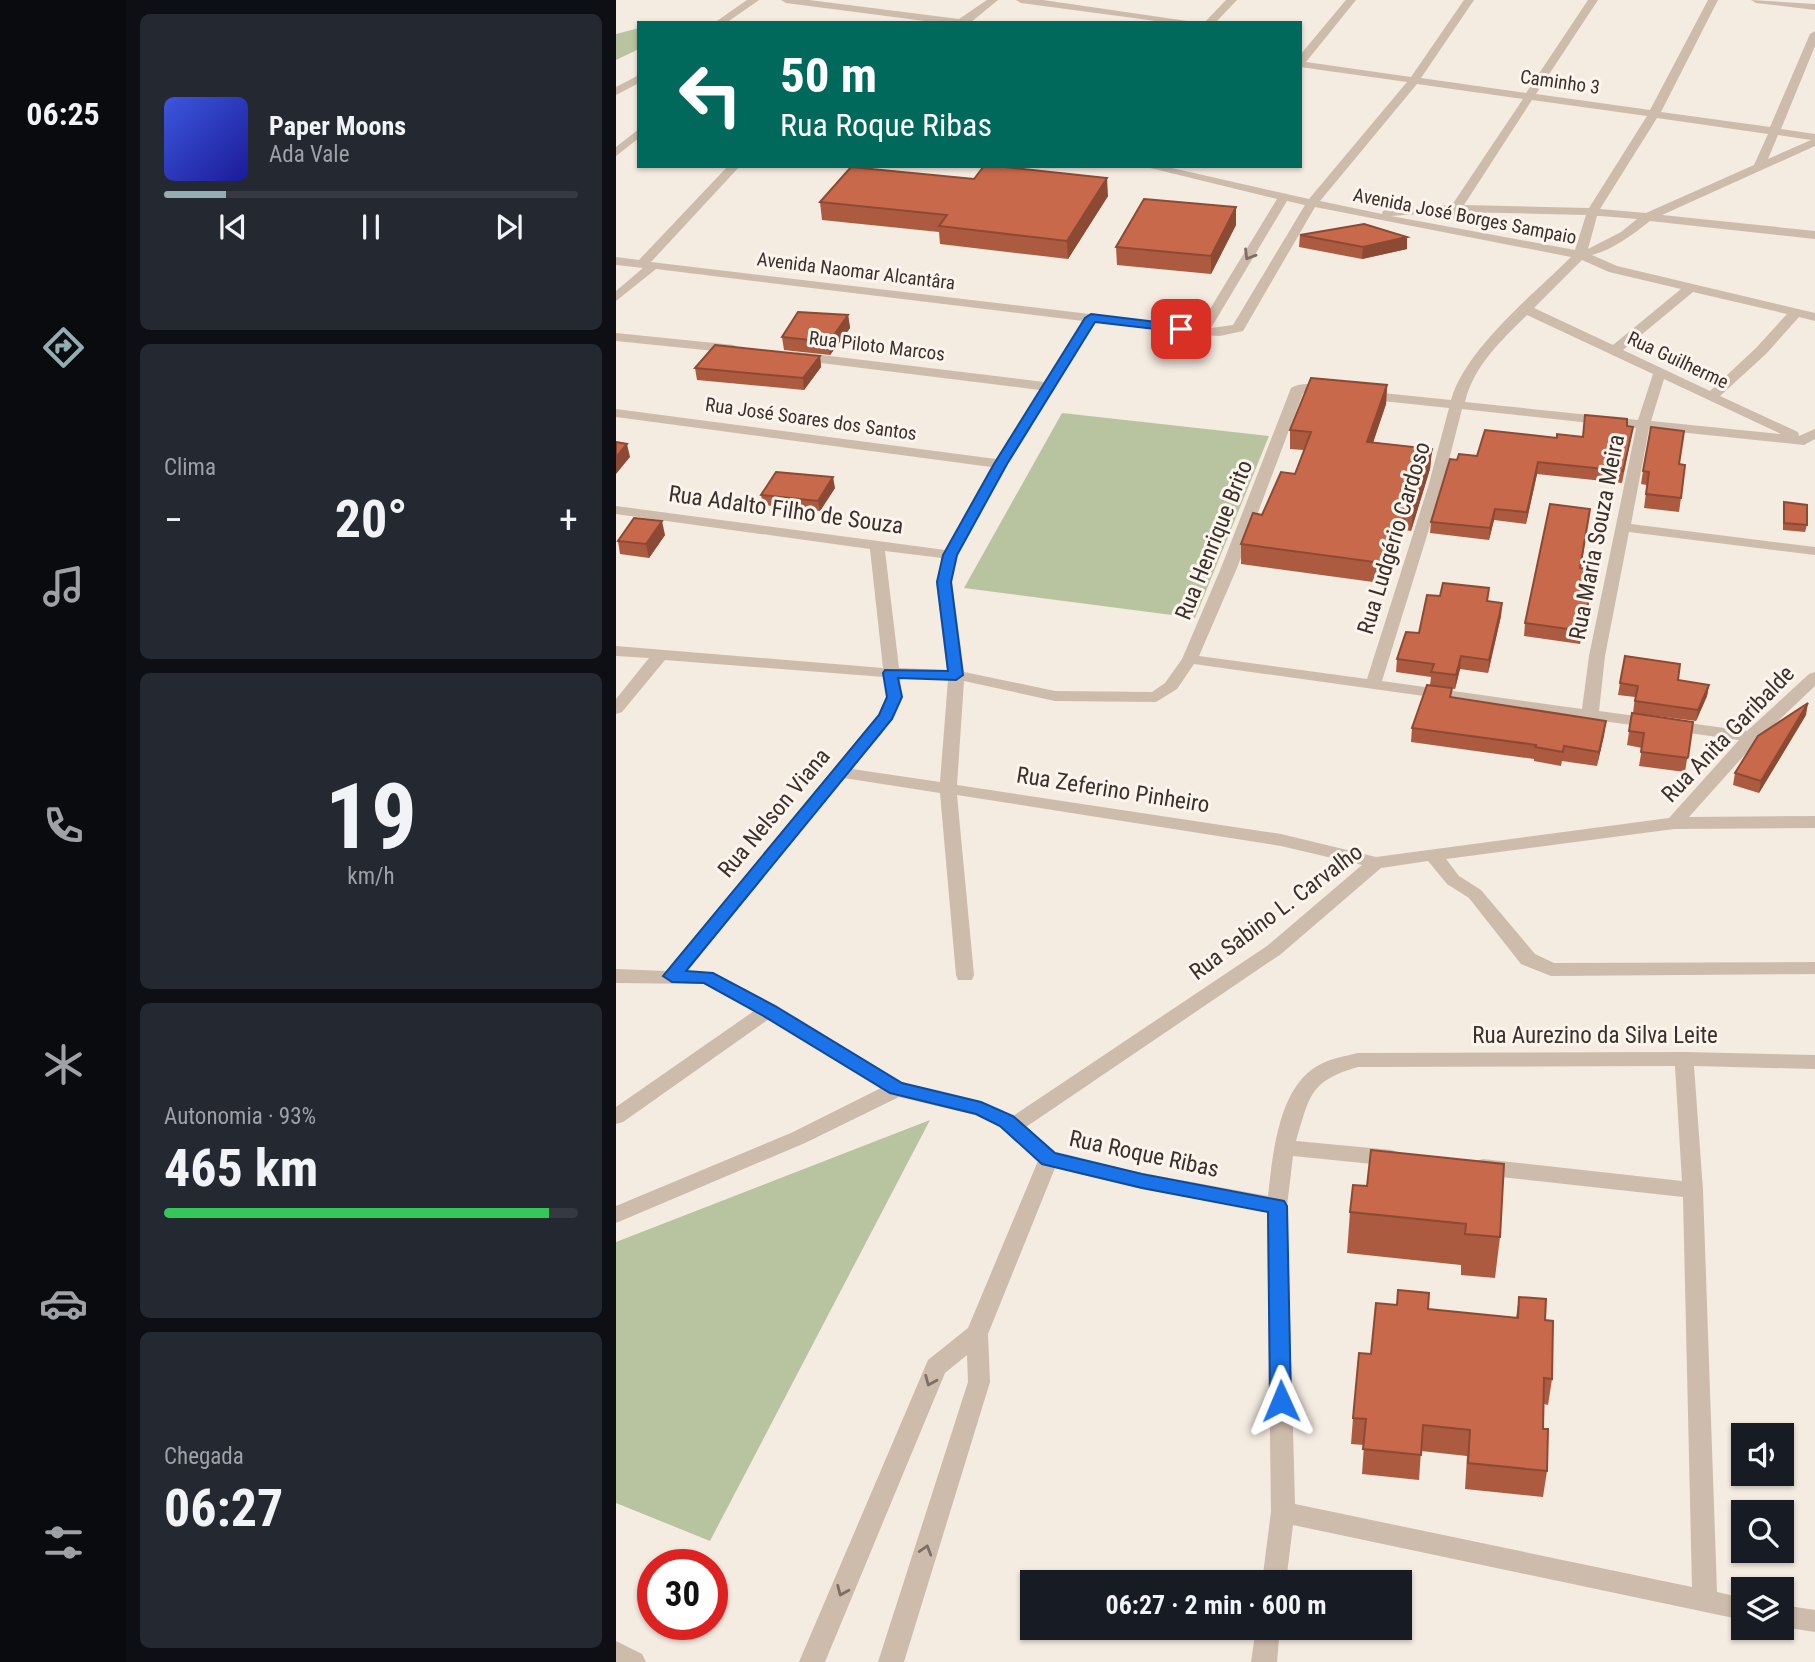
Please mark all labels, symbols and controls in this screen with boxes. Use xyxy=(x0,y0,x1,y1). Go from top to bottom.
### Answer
text: 50 m xyxy=(780,47,877,104)
icon: left xyxy=(665,49,756,140)
street label: Caminho 3 xyxy=(1519,65,1601,99)
text: 06:25 xyxy=(26,95,100,133)
text: Rua Roque Ribas xyxy=(780,106,992,144)
text: Paper Moons xyxy=(269,111,406,141)
text: Ada Vale xyxy=(269,141,349,168)
street label: Avenida José Borges Sampaio xyxy=(1351,183,1579,249)
icon: previous xyxy=(214,208,252,246)
icon: pause xyxy=(352,208,390,246)
icon: next xyxy=(490,208,528,246)
street label: Avenida Naomar Alcantâra xyxy=(756,247,956,295)
one-way arrow xyxy=(1244,247,1257,260)
pin xyxy=(1151,299,1211,359)
icon: arrive xyxy=(1162,310,1200,348)
icon: directions xyxy=(39,323,88,372)
street label: Rua Piloto Marcos xyxy=(808,326,946,366)
street label: Rua Guilherme xyxy=(1624,327,1732,393)
street label: Rua José Soares dos Santos xyxy=(704,393,918,445)
street label: Rua Maria Souza Meira xyxy=(1564,432,1630,642)
street label: Rua Ludgério Cardoso xyxy=(1352,439,1436,637)
text: Clima xyxy=(164,454,216,481)
street label: Rua Henrique Brito xyxy=(1170,456,1258,624)
street label: Rua Adalto Filho de Souza xyxy=(667,480,905,540)
text: 20° xyxy=(335,489,407,550)
text: − xyxy=(164,498,183,542)
text: + xyxy=(559,498,578,542)
icon: music xyxy=(39,562,88,611)
street label: Rua Anita Garibalde xyxy=(1656,660,1800,808)
street label: Rua Nelson Viana xyxy=(712,743,836,883)
street label: Rua Zeferino Pinheiro xyxy=(1015,761,1211,819)
text: 19 xyxy=(325,764,417,870)
icon: phone xyxy=(39,801,88,850)
street label: Rua Sabino L. Carvalho xyxy=(1184,838,1368,986)
text: km/h xyxy=(347,863,395,890)
street label: Rua Aurezino da Silva Leite xyxy=(1472,1022,1718,1049)
icon: climate xyxy=(39,1040,88,1089)
text: Autonomia · 93% xyxy=(164,1103,316,1130)
street label: Rua Roque Ribas xyxy=(1067,1125,1221,1183)
text: 465 km xyxy=(164,1138,318,1199)
icon: car xyxy=(39,1279,88,1328)
position arrow xyxy=(1244,1364,1318,1438)
one-way arrow xyxy=(924,1375,938,1387)
map controls xyxy=(1731,1423,1794,1640)
button: sound xyxy=(1731,1423,1794,1486)
text: Chegada xyxy=(164,1443,244,1470)
text: 06:27 xyxy=(164,1478,283,1539)
button: search xyxy=(1731,1500,1794,1563)
icon: filters xyxy=(39,1518,88,1567)
one-way arrow xyxy=(918,1544,932,1557)
speed limit sign: 30 xyxy=(637,1549,728,1640)
button: layers xyxy=(1731,1577,1794,1640)
one-way arrow xyxy=(836,1584,850,1596)
text: 06:27 · 2 min · 600 m xyxy=(1106,1590,1326,1620)

